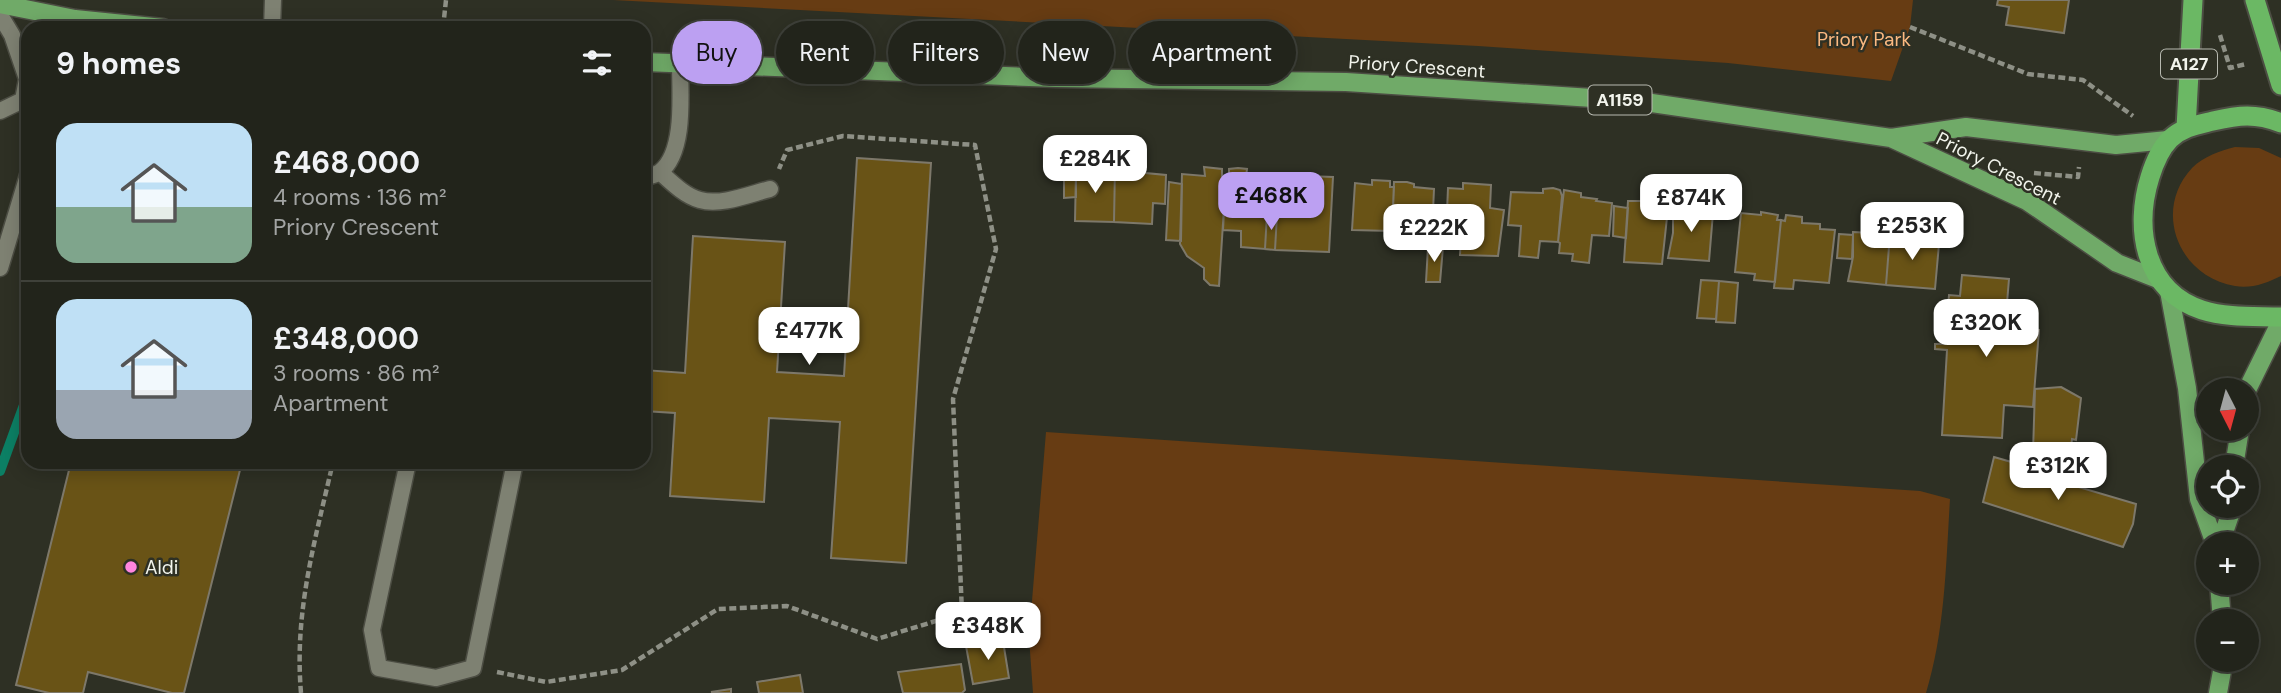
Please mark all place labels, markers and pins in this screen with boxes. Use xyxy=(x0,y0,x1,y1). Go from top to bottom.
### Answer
pin: £284K xyxy=(1046,136,1144,195)
pin: £468K xyxy=(1222,173,1320,232)
pin: £874K xyxy=(1642,174,1740,234)
pin: £253K xyxy=(1863,202,1961,262)
pin: £222K xyxy=(1385,204,1483,264)
pin: £320K xyxy=(1937,300,2035,359)
pin: £477K xyxy=(760,308,858,367)
pin: £312K xyxy=(2009,442,2107,502)
place label: Aldi xyxy=(145,555,178,580)
marker: Aldi xyxy=(123,559,139,575)
pin: £348K xyxy=(939,602,1037,662)

